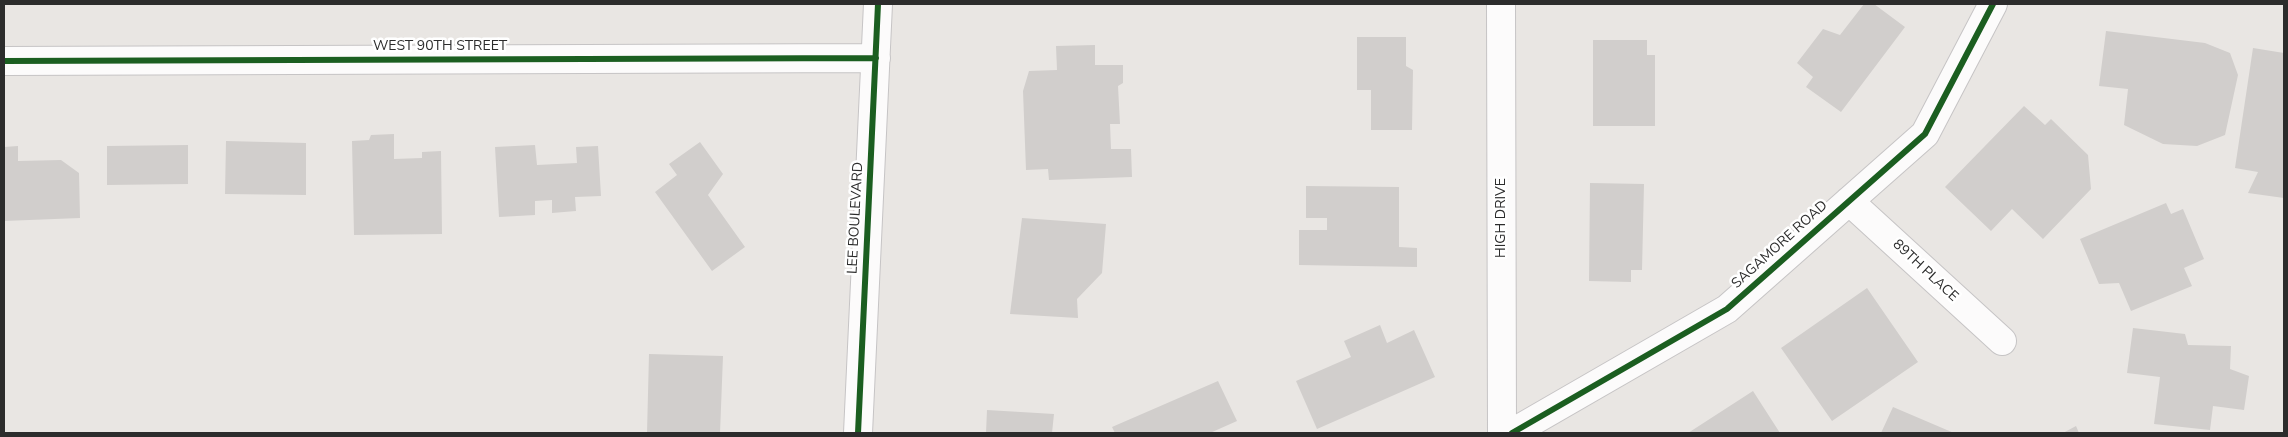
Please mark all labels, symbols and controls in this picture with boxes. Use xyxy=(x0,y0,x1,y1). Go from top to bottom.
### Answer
street label: WEST 90TH STREET xyxy=(373,39,507,55)
street label: LEE BOULEVARD xyxy=(845,161,867,275)
street label: HIGH DRIVE xyxy=(1494,178,1510,258)
street label: SAGAMORE ROAD xyxy=(1729,198,1831,292)
street label: 89TH PLACE xyxy=(1889,236,1961,306)

